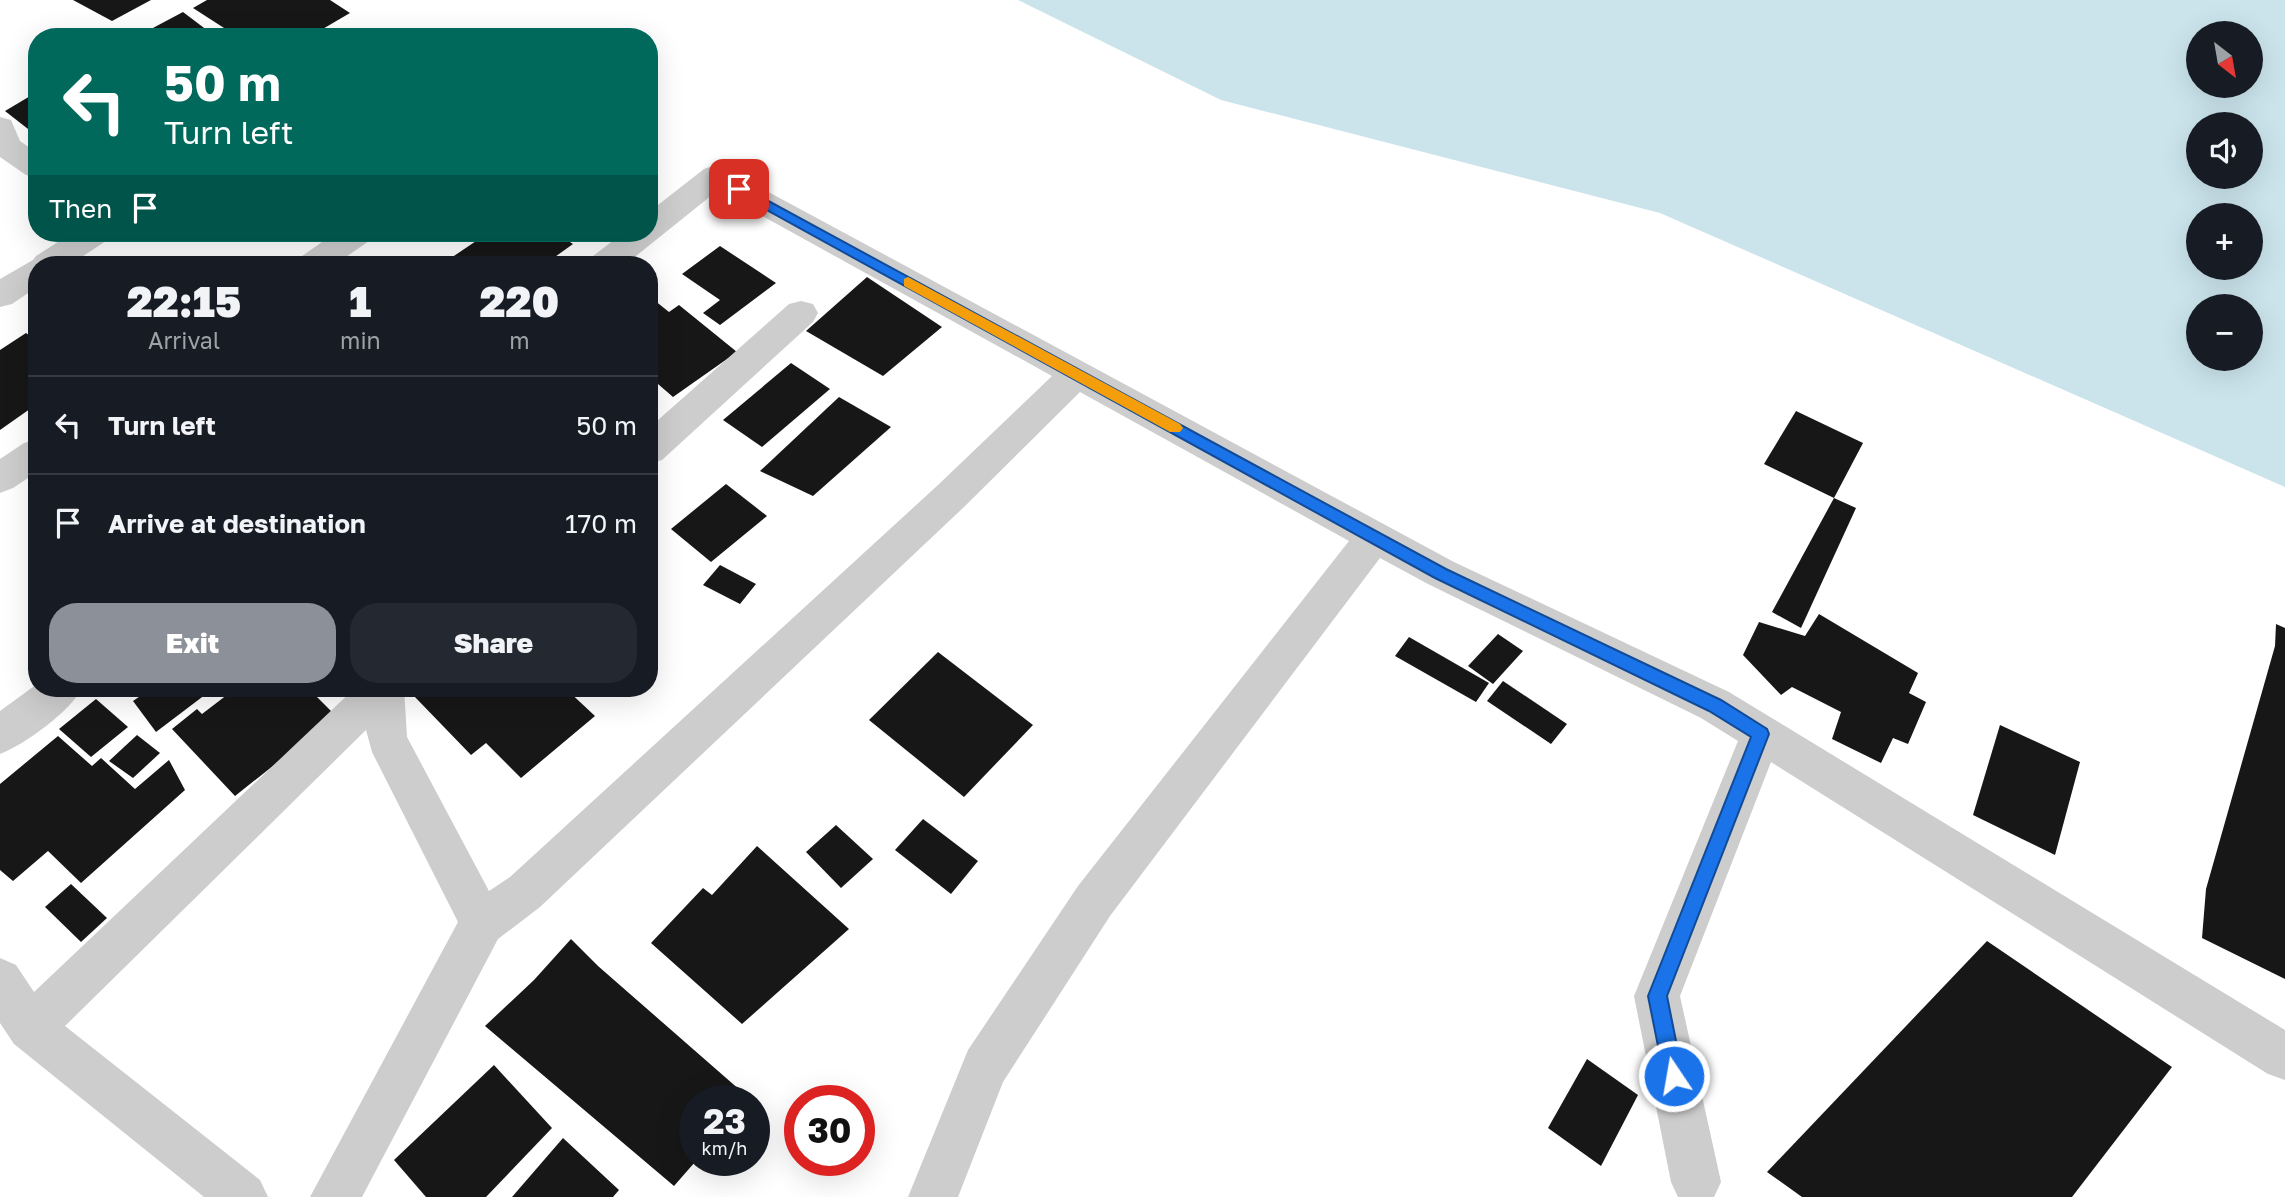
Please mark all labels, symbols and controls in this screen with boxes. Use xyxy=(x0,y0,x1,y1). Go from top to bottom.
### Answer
north arrow xyxy=(2186,21,2263,98)
map controls xyxy=(2186,21,2263,371)
text: 50 m xyxy=(164,53,281,112)
icon: left xyxy=(49,56,140,147)
button: sound xyxy=(2186,112,2263,189)
text: Turn left xyxy=(164,113,293,151)
pin xyxy=(709,159,769,219)
icon: arrive xyxy=(720,170,758,208)
icon: arrive xyxy=(126,189,164,227)
text: Then xyxy=(49,193,112,224)
button: + xyxy=(2186,203,2263,280)
text: 22:15 xyxy=(127,276,241,326)
text: 1 xyxy=(349,276,371,326)
text: 220 xyxy=(479,276,559,326)
button: − xyxy=(2186,294,2263,371)
text: Arrival xyxy=(148,326,220,354)
text: min xyxy=(340,326,381,354)
text: m xyxy=(509,326,530,354)
icon: left xyxy=(49,406,87,444)
text: Turn left xyxy=(108,410,216,441)
text: 50 m xyxy=(576,410,637,441)
icon: arrive xyxy=(49,504,87,542)
text: Arrive at destination xyxy=(108,508,366,539)
text: 170 m xyxy=(565,508,637,539)
button: Exit xyxy=(49,603,336,683)
button: Share xyxy=(350,603,637,683)
position arrow xyxy=(1637,1039,1711,1113)
speed limit sign: 30 xyxy=(784,1085,875,1176)
text: 23 xyxy=(703,1100,746,1142)
text: km/h xyxy=(702,1137,747,1159)

